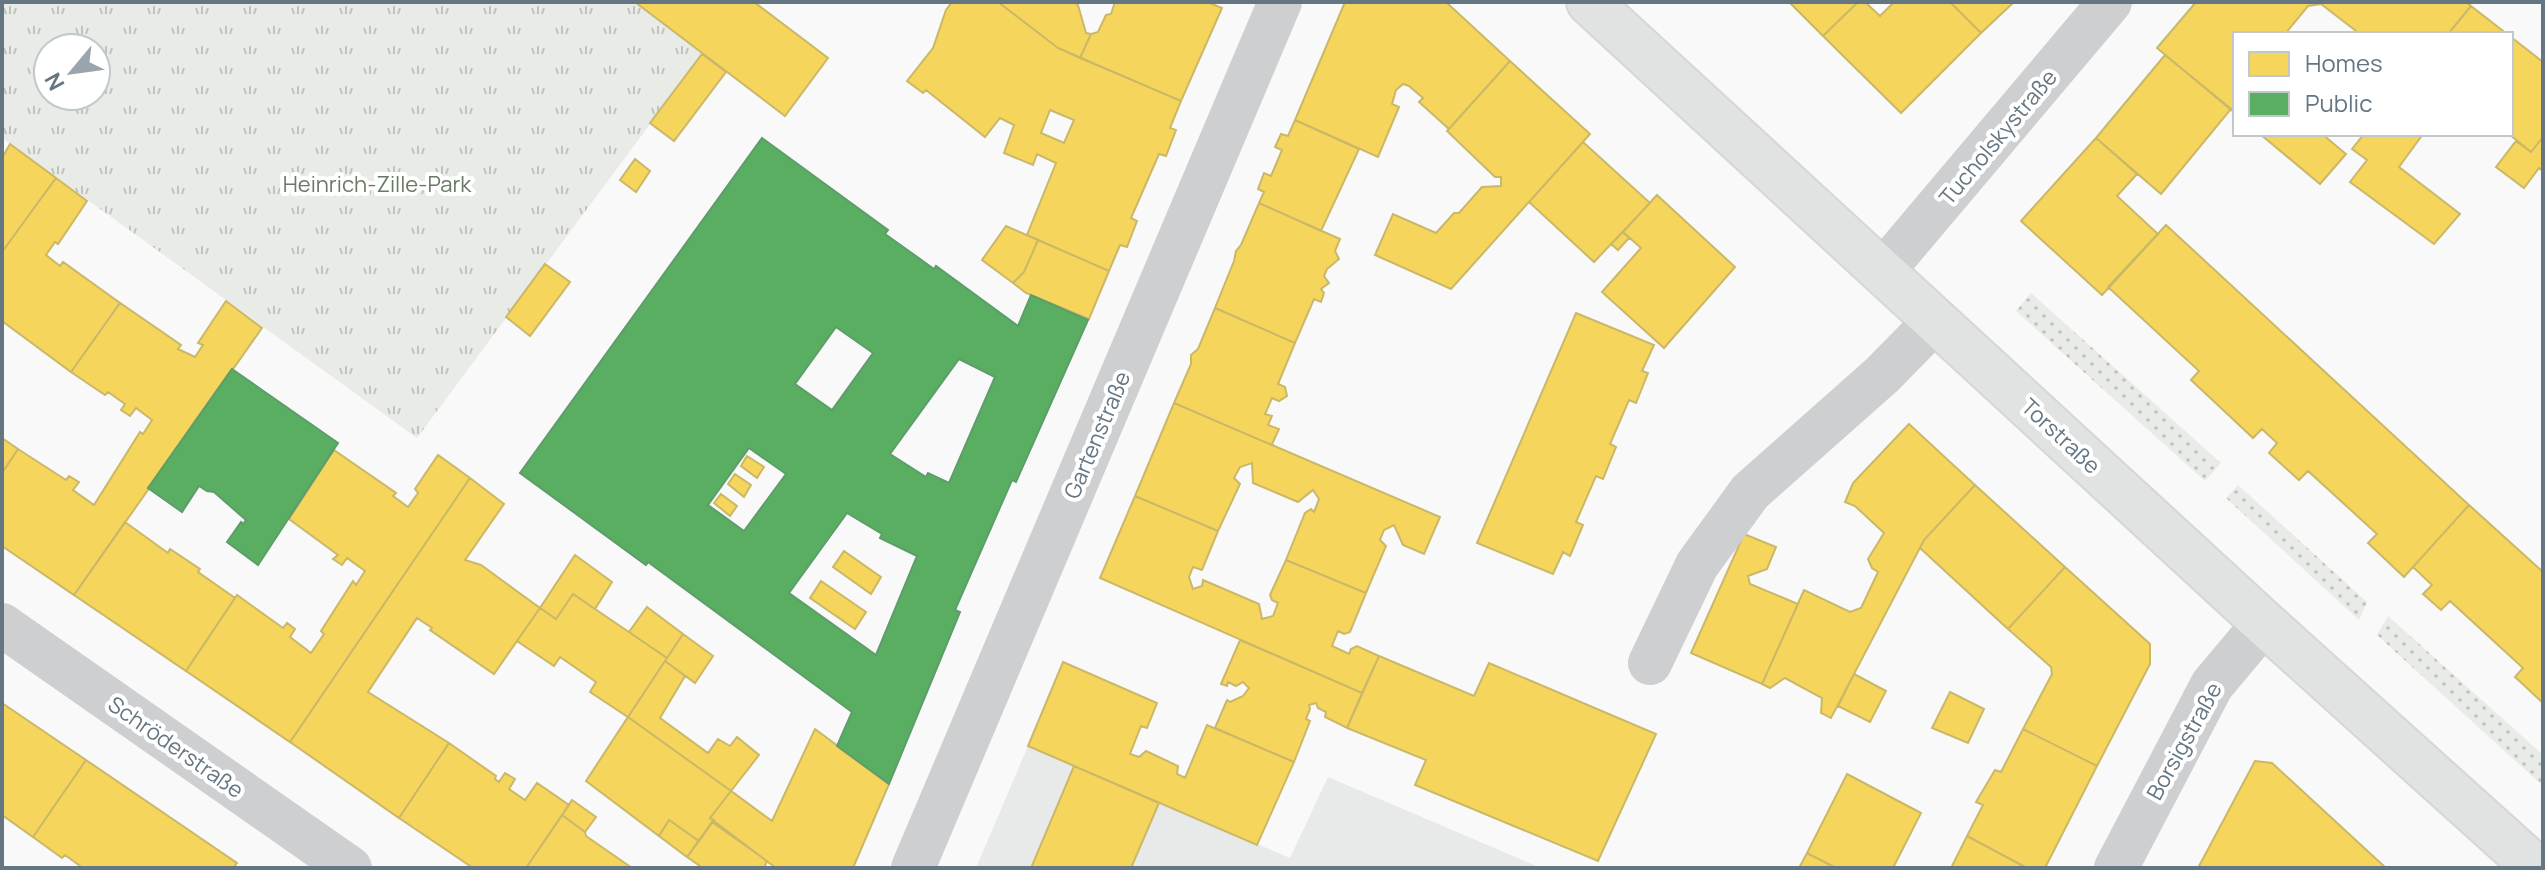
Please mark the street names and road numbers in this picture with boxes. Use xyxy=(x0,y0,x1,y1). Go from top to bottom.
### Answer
street label: Tucholskystraße xyxy=(1932,63,2064,211)
street label: Gartenstraße xyxy=(1057,367,1137,503)
street label: Torstraße xyxy=(2015,392,2107,480)
street label: Borsigstraße xyxy=(2139,677,2229,805)
street label: Schröderstraße xyxy=(102,689,250,805)

